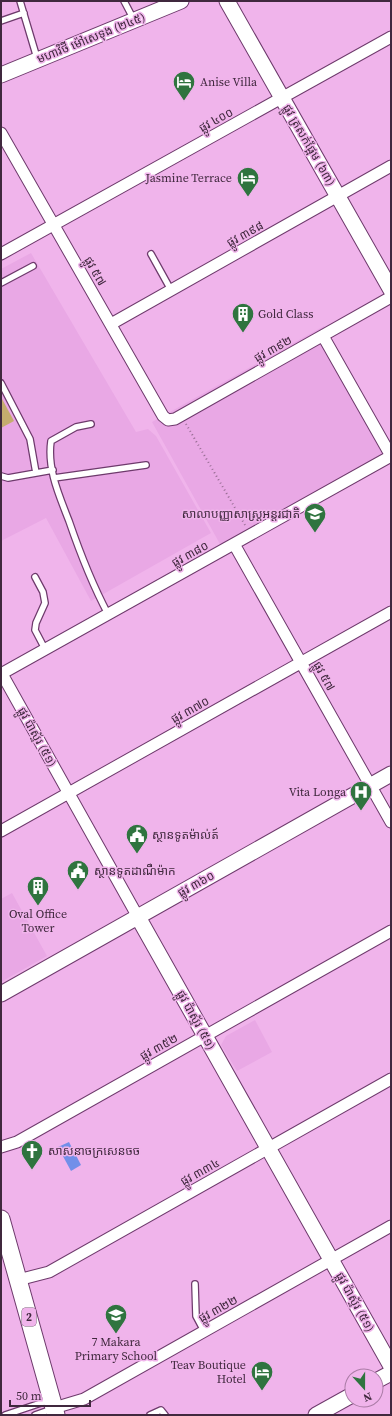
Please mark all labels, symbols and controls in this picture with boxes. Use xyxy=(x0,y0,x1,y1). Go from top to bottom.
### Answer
street label: មហាវិថី ម៉ៅសេទុង (២៤៥) xyxy=(34,9,148,67)
hotel icon: Anise Villa xyxy=(171,69,197,102)
place label: Anise Villa xyxy=(200,74,258,90)
street label: ផ្លូវ ត្រសក់ផ្អែម (៦៣) xyxy=(277,101,339,190)
street label: ផ្លូវ ៤០០ xyxy=(196,104,237,138)
hotel icon: Jasmine Terrace xyxy=(235,165,261,198)
place label: Jasmine Terrace xyxy=(145,170,232,186)
street label: ផ្លូវ ៣៩៨ xyxy=(224,217,268,253)
street label: ផ្លូវ ៥៧ xyxy=(78,253,110,290)
building icon: Gold Class xyxy=(230,301,256,334)
place label: Gold Class xyxy=(258,306,313,322)
street label: ផ្លូវ ៣៩២ xyxy=(251,332,296,368)
school or university icon: សាលាបញ្ញាសាស្ត្រអន្តរជាតិ xyxy=(302,501,328,534)
place label: សាលាបញ្ញាសាស្ត្រអន្តរជាតិ xyxy=(182,506,300,522)
street label: ផ្លូវ ៣៨០ xyxy=(169,537,213,573)
street label: ផ្លូវ ៥៧ xyxy=(307,658,339,695)
street label: ផ្លូវ ៣៧០ xyxy=(168,693,213,729)
street label: ផ្លូវ ប៉ាស្ទ័រ (៥១) xyxy=(12,704,60,771)
hospital icon: Vita Longa xyxy=(348,779,374,812)
place label: Vita Longa xyxy=(289,784,347,800)
public building icon: ស្ថានទូតម៉ាល់ត៍ xyxy=(124,822,150,855)
place label: ស្ថានទូតម៉ាល់ត៍ xyxy=(152,827,219,843)
public building icon: ស្ថានទូតដាណឺម៉ាក xyxy=(65,858,91,891)
place label: ស្ថានទូតដាណឺម៉ាក xyxy=(94,863,176,879)
street label: ផ្លូវ ៣៦០ xyxy=(175,867,219,903)
building icon: Oval Office Tower xyxy=(25,874,51,907)
place label: Oval Office Tower xyxy=(9,906,67,936)
street label: ផ្លូវ ប៉ាស្ទ័រ (៥១) xyxy=(171,987,219,1054)
street label: ផ្លូវ ៣៥២ xyxy=(137,1030,182,1066)
church icon: សាសនាចក្រសេនចច xyxy=(19,1138,45,1171)
place label: សាសនាចក្រសេនចច xyxy=(48,1143,140,1159)
street label: ផ្លូវ ៣៣៤ xyxy=(177,1155,224,1192)
street label: ផ្លូវ ប៉ាស្ទ័រ (៥១) xyxy=(330,1269,378,1336)
street label: ផ្លូវ ៣២២ xyxy=(195,1292,242,1329)
school or university icon: 7 Makara Primary School xyxy=(103,1302,129,1335)
road number: 2 xyxy=(22,1308,36,1326)
place label: 7 Makara Primary School xyxy=(75,1334,158,1364)
place label: Teav Boutique Hotel xyxy=(171,1357,246,1387)
hotel icon: Teav Boutique Hotel xyxy=(249,1359,275,1392)
north arrow xyxy=(344,1368,384,1408)
scale bar xyxy=(10,1382,90,1408)
text: 50 m xyxy=(16,1388,42,1404)
text: N xyxy=(361,1388,374,1405)

